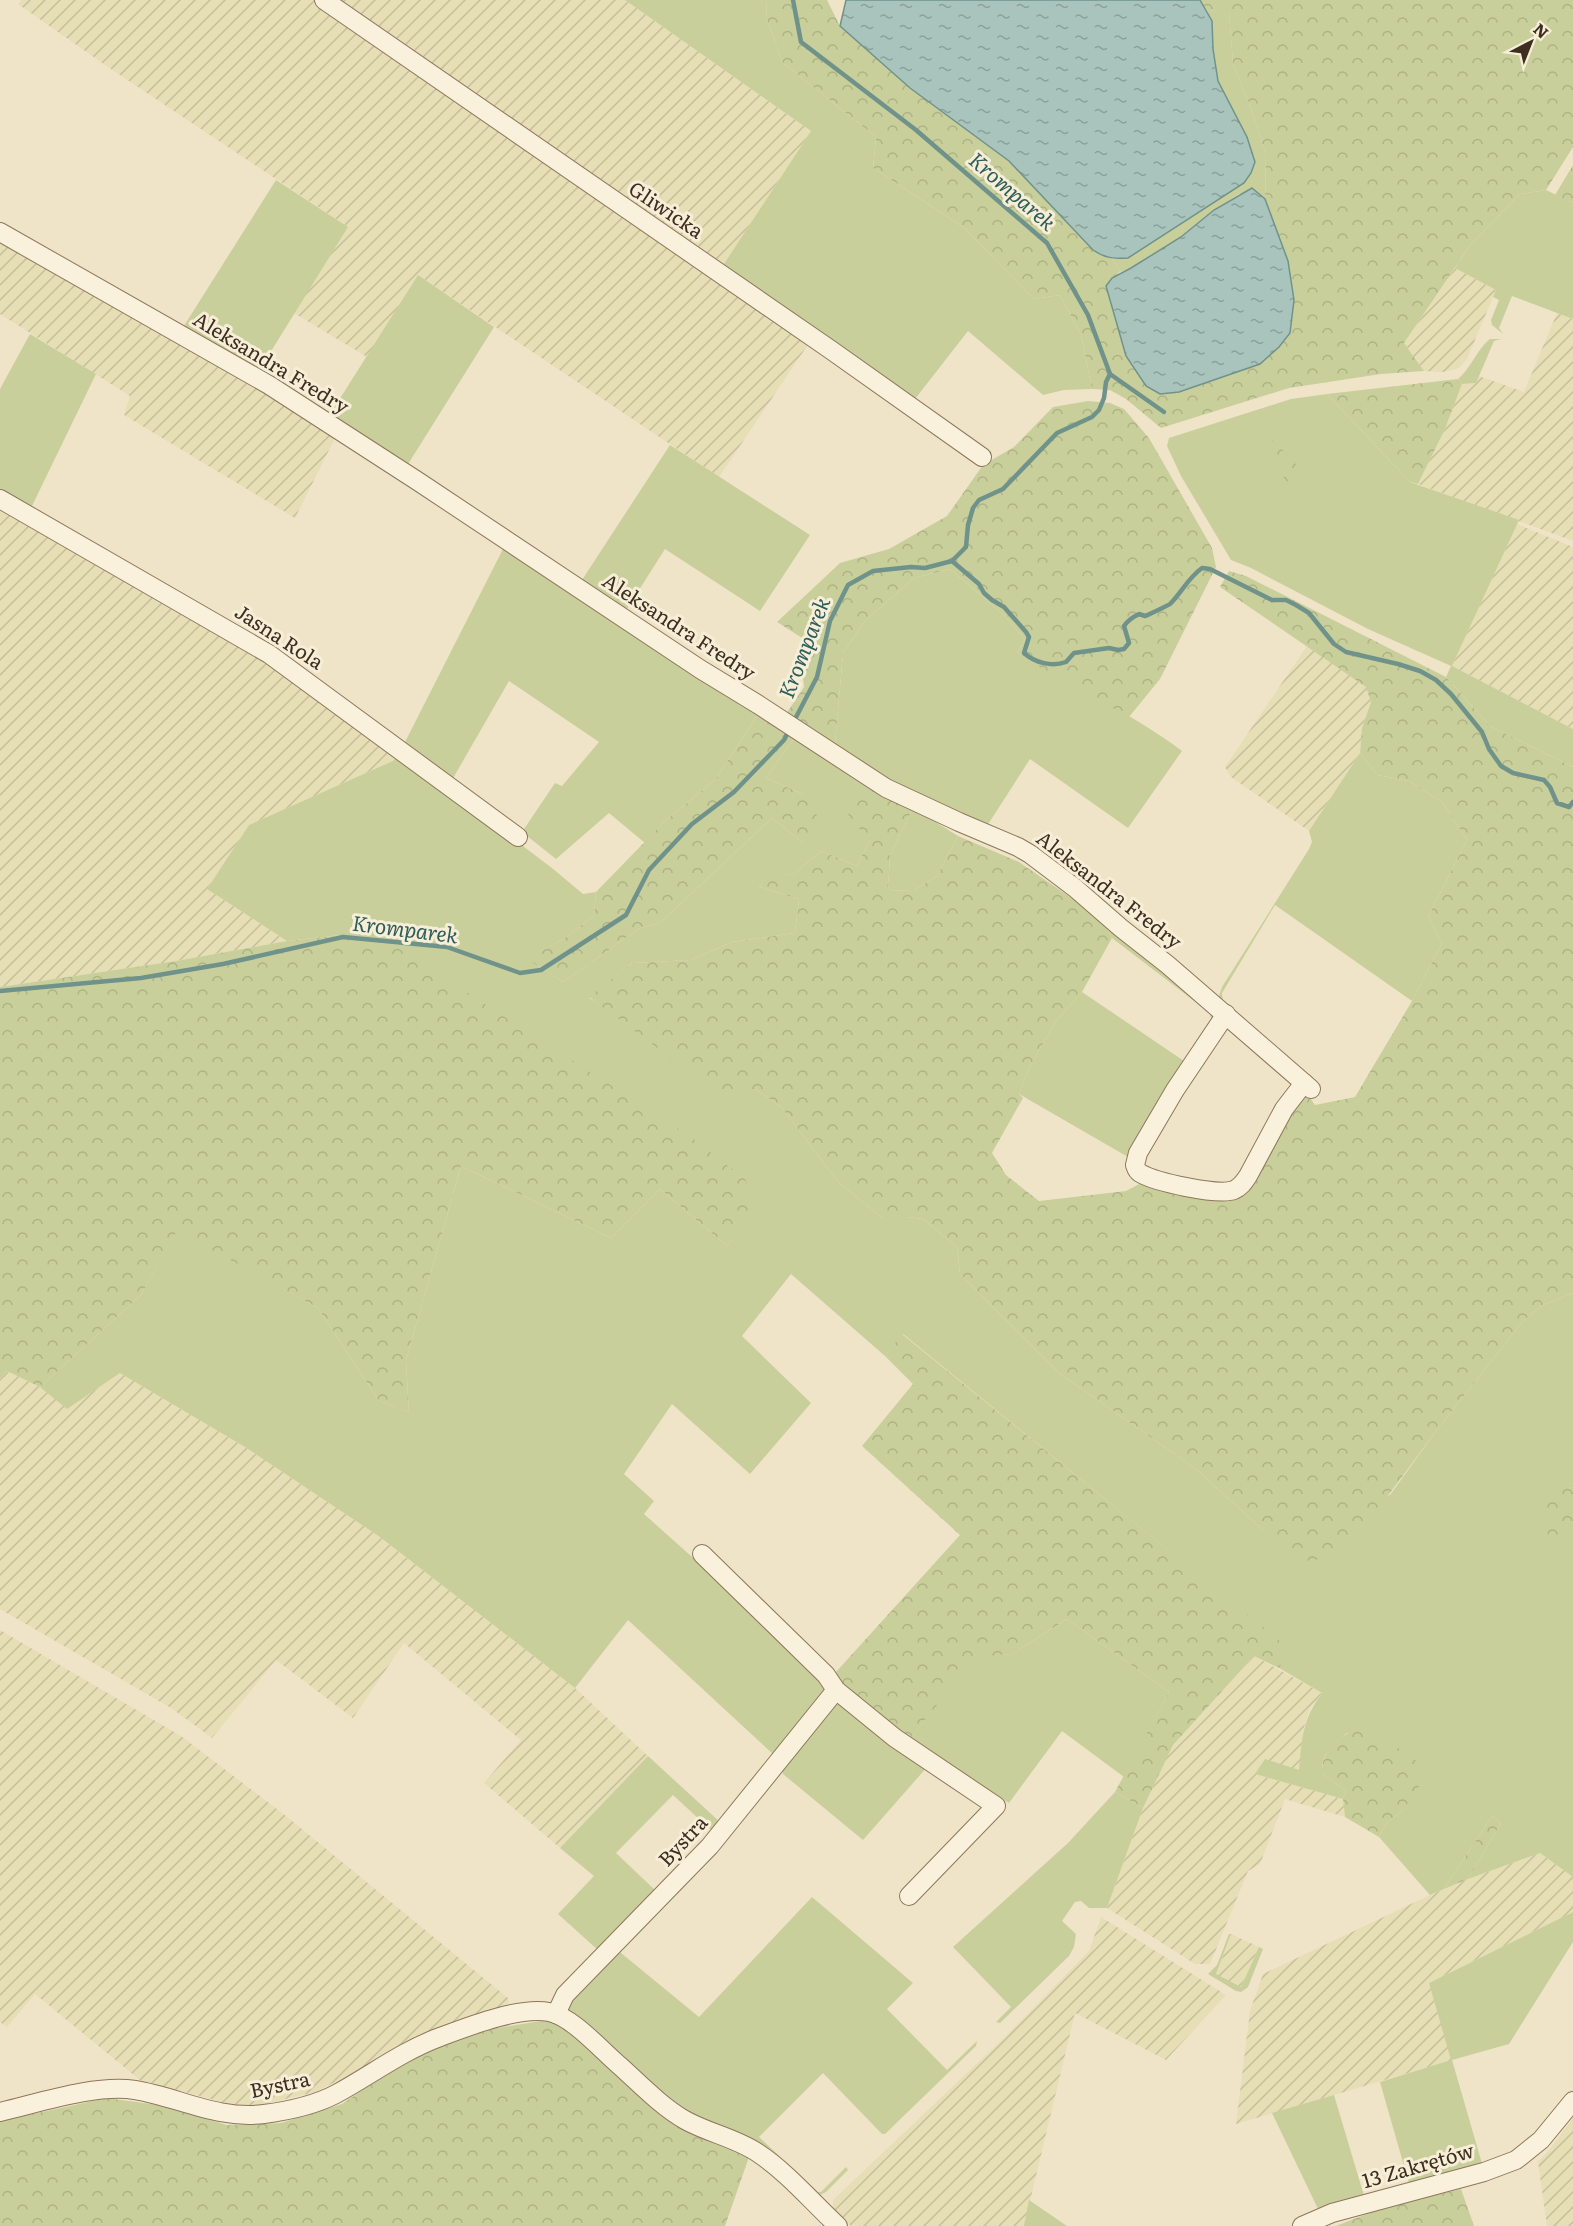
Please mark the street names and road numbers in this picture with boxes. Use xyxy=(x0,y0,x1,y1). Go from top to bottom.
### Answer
street label: Gliwicka xyxy=(624,172,711,245)
street label: Aleksandra Fredry xyxy=(188,303,356,420)
street label: Aleksandra Fredry xyxy=(598,564,763,686)
street label: Jasna Rola xyxy=(230,595,331,675)
street label: Aleksandra Fredry xyxy=(1031,822,1190,955)
street label: Bystra xyxy=(650,1807,713,1872)
street label: Bystra xyxy=(247,2062,313,2104)
street label: 13 Zakrętów xyxy=(1358,2134,1478,2194)

